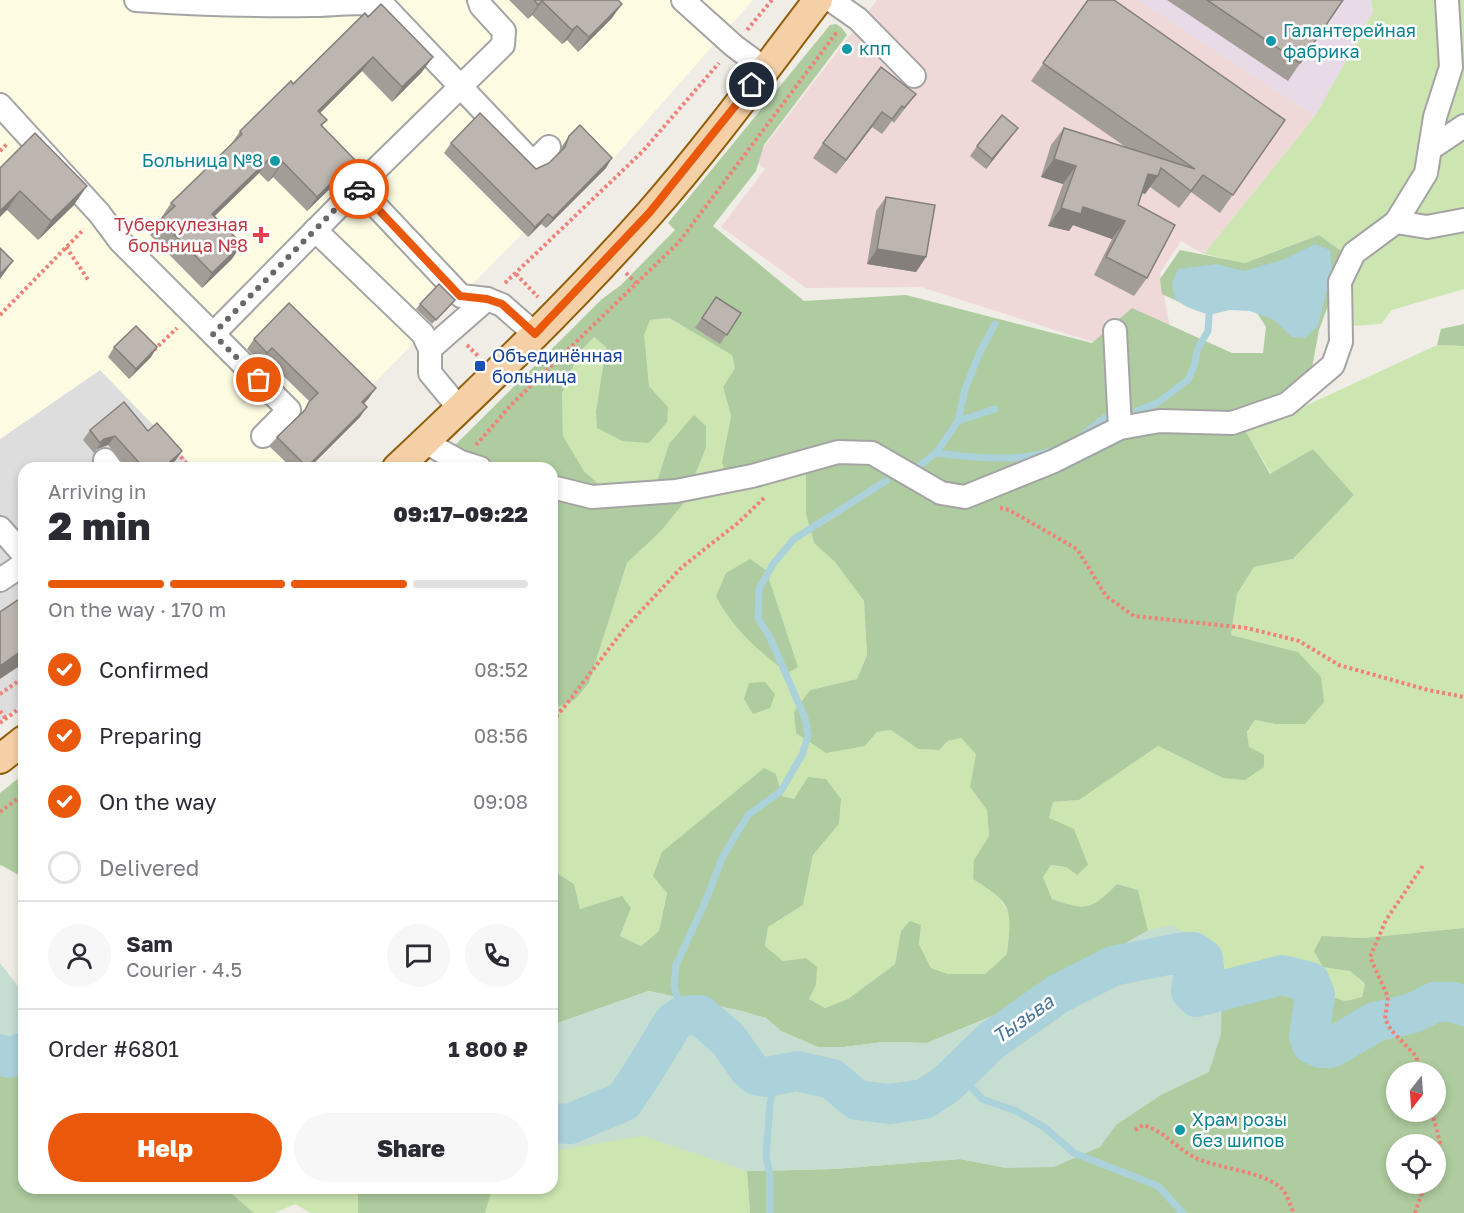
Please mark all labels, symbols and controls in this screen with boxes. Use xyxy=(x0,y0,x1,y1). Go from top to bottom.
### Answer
place label: Галантерейная фабрика xyxy=(1283,19,1416,62)
marker: Галантерейная фабрика xyxy=(1264,34,1278,48)
place label: кпп xyxy=(859,37,891,59)
marker: кпп xyxy=(840,42,854,56)
pin xyxy=(726,59,777,110)
icon: home xyxy=(735,68,768,101)
place label: Больница №8 xyxy=(142,149,263,171)
marker: Больница №8 xyxy=(268,154,282,168)
courier xyxy=(329,159,389,219)
icon: car xyxy=(343,173,376,206)
place label: Туберкулезная больница №8 xyxy=(114,213,248,256)
marker: Туберкулезная больница №8 xyxy=(252,226,270,244)
place label: Объединённая больница xyxy=(492,344,623,387)
pin xyxy=(233,354,284,405)
marker: Объединённая больница xyxy=(473,359,487,373)
icon: bag xyxy=(242,363,275,396)
text: Arriving in xyxy=(48,479,146,503)
text: 09:17–09:22 xyxy=(393,500,528,527)
text: 2 min xyxy=(48,502,151,549)
text: On the way · 170 m xyxy=(48,597,226,621)
icon: check xyxy=(48,653,81,686)
text: Confirmed xyxy=(99,656,209,683)
text: 08:52 xyxy=(474,657,528,681)
icon: check xyxy=(48,719,81,752)
text: Preparing xyxy=(99,722,202,749)
text: 08:56 xyxy=(474,723,528,747)
icon: check xyxy=(48,785,81,818)
text: On the way xyxy=(99,788,217,815)
text: 09:08 xyxy=(473,789,528,813)
text: Delivered xyxy=(99,854,199,881)
button: person xyxy=(48,924,111,987)
button: chat xyxy=(387,924,450,987)
button: phone xyxy=(465,924,528,987)
text: Sam xyxy=(126,930,173,957)
text: Courier · 4.5 xyxy=(126,957,242,981)
water label: Тызьва xyxy=(987,988,1058,1048)
text: Order #6801 xyxy=(48,1035,179,1062)
text: 1 800 ₽ xyxy=(448,1035,528,1062)
north arrow xyxy=(1386,1062,1446,1122)
map controls xyxy=(1386,1062,1446,1194)
place label: Храм розы без шипов xyxy=(1192,1108,1287,1151)
button: Help xyxy=(48,1113,282,1182)
button: Share xyxy=(294,1113,528,1182)
marker: Храм розы без шипов xyxy=(1173,1123,1187,1137)
button: locate xyxy=(1386,1134,1446,1194)

